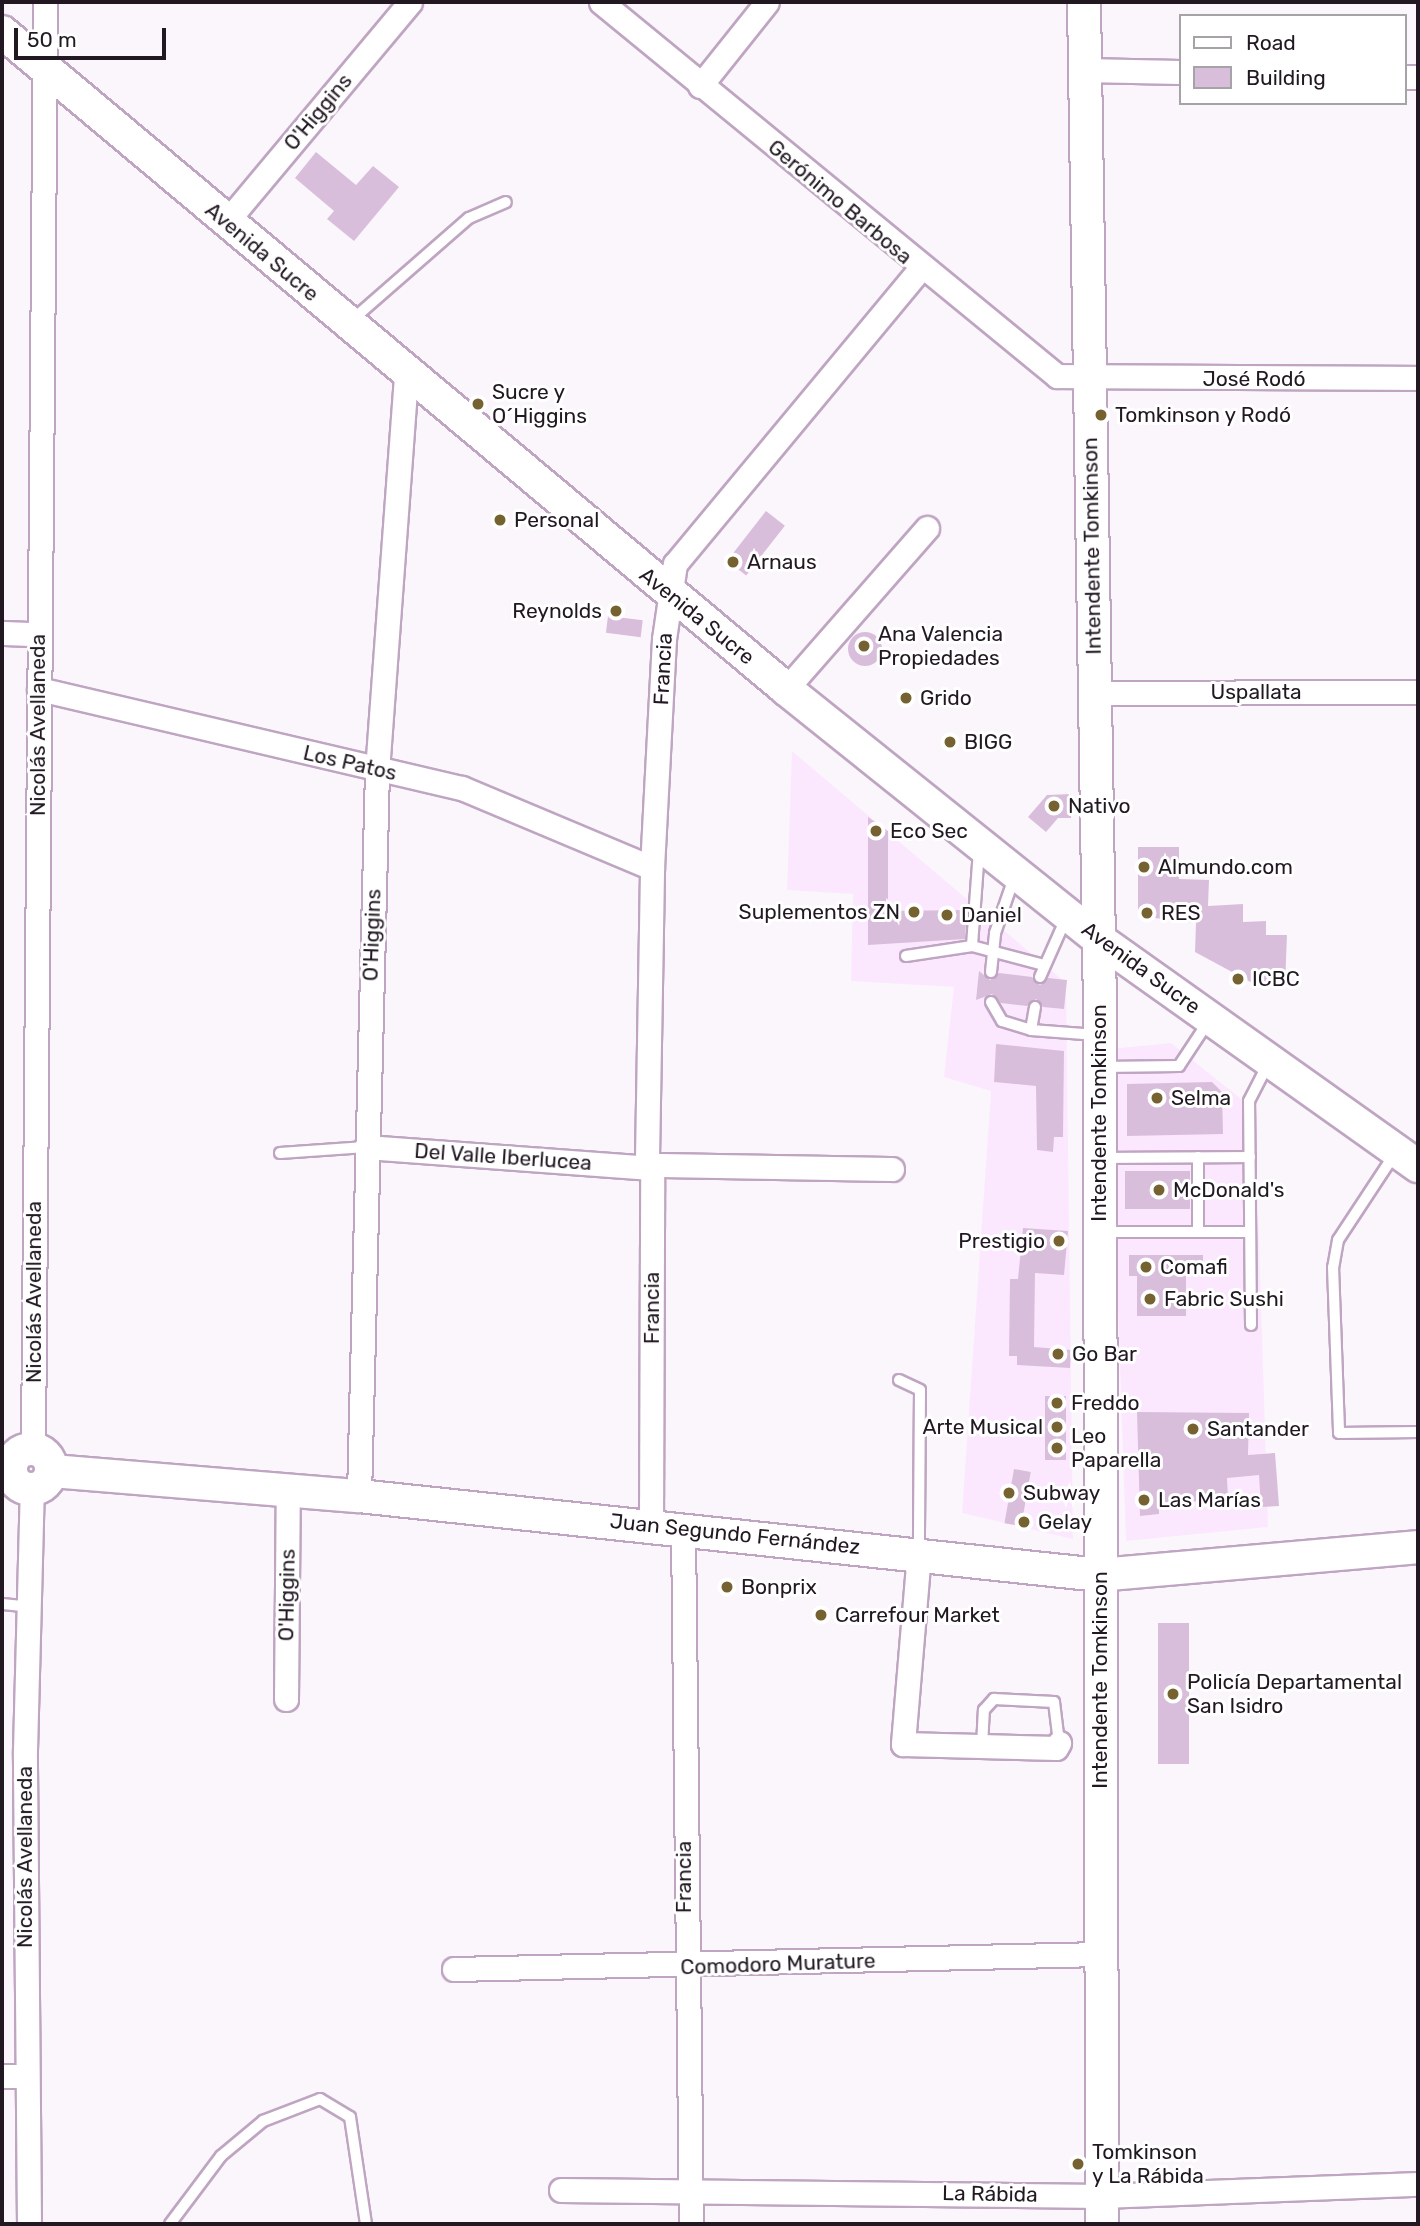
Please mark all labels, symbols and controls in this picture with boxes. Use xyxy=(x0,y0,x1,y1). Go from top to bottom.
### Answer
scale bar xyxy=(18,14,170,58)
legend xyxy=(1178,14,1406,105)
text: 50 m xyxy=(27,27,77,52)
text: Road xyxy=(1246,30,1296,55)
text: Building xyxy=(1246,65,1326,90)
street label: O'Higgins xyxy=(279,68,357,156)
street label: Gerónimo Barbosa xyxy=(763,134,917,270)
street label: Avenida Sucre xyxy=(200,197,324,307)
street label: José Rodó xyxy=(1202,366,1306,392)
place label: Sucre y O´Higgins xyxy=(492,379,587,429)
marker: Sucre y O´Higgins xyxy=(470,396,486,412)
place label: Tomkinson y Rodó xyxy=(1115,402,1292,428)
marker: Tomkinson y Rodó xyxy=(1093,407,1109,423)
street label: Intendente Tomkinson xyxy=(1078,437,1106,655)
place label: Personal xyxy=(514,507,599,533)
marker: Personal xyxy=(492,512,508,528)
place label: Arnaus xyxy=(747,549,817,575)
marker: Arnaus xyxy=(725,554,741,570)
street label: Avenida Sucre xyxy=(635,562,759,670)
place label: Reynolds xyxy=(512,598,602,624)
marker: Reynolds xyxy=(608,603,624,619)
place label: Ana Valencia Propiedades xyxy=(878,621,1004,671)
street label: Francia xyxy=(649,632,677,706)
street label: Nicolás Avellaneda xyxy=(25,634,51,816)
marker: Ana Valencia Propiedades xyxy=(856,638,872,654)
street label: Uspallata xyxy=(1211,679,1301,705)
place label: Grido xyxy=(920,685,972,711)
marker: Grido xyxy=(898,690,914,706)
place label: BIGG xyxy=(964,729,1012,755)
marker: BIGG xyxy=(942,734,958,750)
street label: Los Patos xyxy=(301,740,399,786)
place label: Nativo xyxy=(1068,793,1131,819)
marker: Nativo xyxy=(1046,798,1062,814)
place label: Eco Sec xyxy=(890,818,968,844)
marker: Eco Sec xyxy=(868,823,884,839)
place label: Almundo.com xyxy=(1158,854,1293,880)
marker: Almundo.com xyxy=(1136,859,1152,875)
street label: O'Higgins xyxy=(358,888,386,982)
place label: Suplementos ZN xyxy=(739,899,900,925)
place label: RES xyxy=(1161,900,1201,926)
place label: Daniel xyxy=(961,902,1022,928)
marker: Suplementos ZN xyxy=(906,904,922,920)
marker: RES xyxy=(1139,905,1155,921)
marker: Daniel xyxy=(939,907,955,923)
street label: Avenida Sucre xyxy=(1077,917,1205,1019)
place label: ICBC xyxy=(1252,966,1300,992)
marker: ICBC xyxy=(1230,971,1246,987)
street label: Intendente Tomkinson xyxy=(1086,1004,1112,1222)
place label: Selma xyxy=(1171,1085,1231,1111)
marker: Selma xyxy=(1149,1090,1165,1106)
street label: Del Valle Iberlucea xyxy=(413,1138,593,1176)
place label: McDonald's xyxy=(1173,1177,1285,1203)
marker: McDonald's xyxy=(1151,1182,1167,1198)
street label: Nicolás Avellaneda xyxy=(21,1201,47,1383)
place label: Prestigio xyxy=(958,1228,1045,1254)
marker: Prestigio xyxy=(1051,1233,1067,1249)
place label: Comafi xyxy=(1160,1254,1228,1280)
marker: Comafi xyxy=(1138,1259,1154,1275)
street label: Francia xyxy=(639,1272,665,1344)
place label: Fabric Sushi xyxy=(1164,1286,1284,1312)
marker: Fabric Sushi xyxy=(1142,1291,1158,1307)
place label: Go Bar xyxy=(1072,1341,1137,1367)
marker: Go Bar xyxy=(1050,1346,1066,1362)
place label: Freddo xyxy=(1071,1390,1140,1416)
marker: Freddo xyxy=(1049,1395,1065,1411)
place label: Arte Musical xyxy=(922,1414,1043,1440)
place label: Santander xyxy=(1207,1416,1309,1442)
marker: Arte Musical xyxy=(1049,1419,1065,1435)
marker: Santander xyxy=(1185,1421,1201,1437)
place label: Leo Paparella xyxy=(1071,1423,1161,1473)
marker: Leo Paparella xyxy=(1049,1440,1065,1456)
place label: Subway xyxy=(1023,1480,1100,1506)
marker: Subway xyxy=(1001,1485,1017,1501)
place label: Las Marías xyxy=(1158,1487,1261,1513)
marker: Las Marías xyxy=(1136,1492,1152,1508)
street label: Juan Segundo Fernández xyxy=(609,1508,861,1560)
place label: Gelay xyxy=(1038,1509,1092,1535)
marker: Gelay xyxy=(1016,1514,1032,1530)
street label: O'Higgins xyxy=(274,1549,300,1641)
street label: Intendente Tomkinson xyxy=(1087,1571,1113,1789)
place label: Bonprix xyxy=(741,1574,817,1600)
marker: Bonprix xyxy=(719,1579,735,1595)
place label: Carrefour Market xyxy=(835,1602,1000,1628)
marker: Carrefour Market xyxy=(813,1607,829,1623)
place label: Policía Departamental San Isidro xyxy=(1187,1669,1402,1719)
marker: Policía Departamental San Isidro xyxy=(1165,1686,1181,1702)
street label: Nicolás Avellaneda xyxy=(12,1766,38,1948)
street label: Francia xyxy=(671,1841,697,1913)
street label: Comodoro Murature xyxy=(680,1948,876,1980)
place label: Tomkinson y La Rábida xyxy=(1092,2139,1204,2189)
marker: Tomkinson y La Rábida xyxy=(1070,2156,1086,2172)
street label: La Rábida xyxy=(942,2181,1038,2207)

